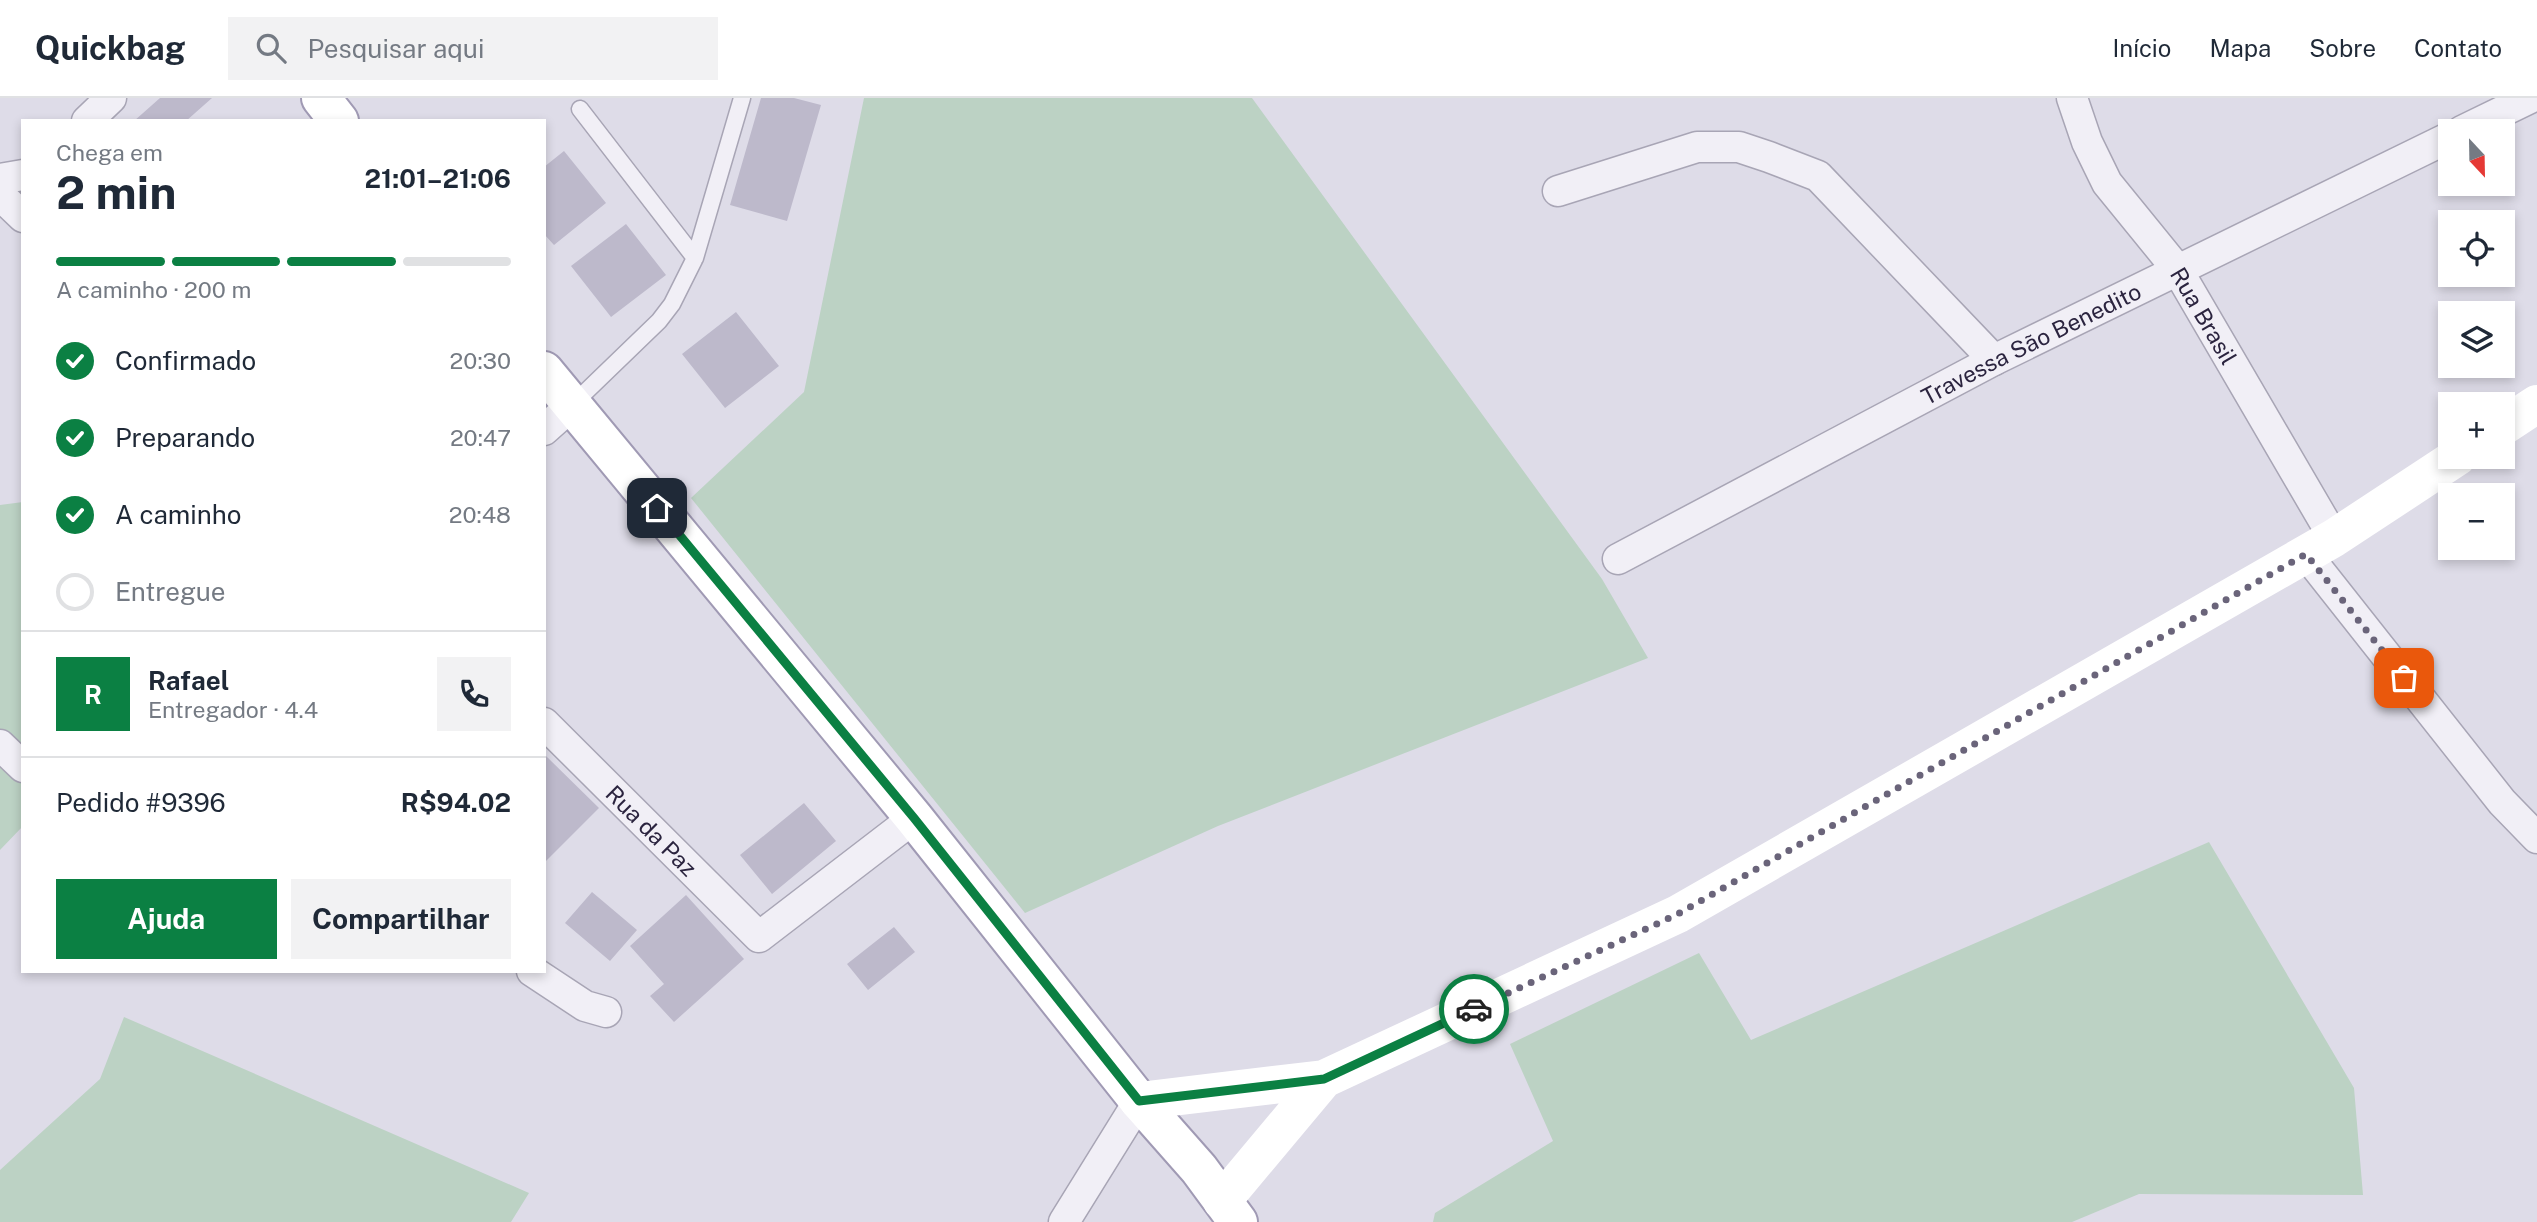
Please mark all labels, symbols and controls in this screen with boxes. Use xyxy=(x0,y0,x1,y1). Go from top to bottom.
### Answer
search box xyxy=(228,17,718,80)
text: Quickbag xyxy=(35,29,186,67)
icon: search xyxy=(252,29,290,67)
text: Pesquisar aqui xyxy=(308,33,484,64)
text: Início xyxy=(2113,34,2171,62)
text: Mapa xyxy=(2209,34,2271,62)
text: Sobre xyxy=(2309,34,2376,62)
text: Contato xyxy=(2414,34,2502,62)
north arrow xyxy=(2438,119,2515,196)
map controls xyxy=(2438,119,2515,560)
text: Chega em xyxy=(56,139,163,166)
text: 21:01–21:06 xyxy=(365,163,511,194)
text: 2 min xyxy=(56,165,176,219)
button: locate xyxy=(2438,210,2515,287)
street label: Rua Brasil xyxy=(2165,262,2243,369)
text: A caminho · 200 m xyxy=(56,276,251,303)
street label: Travessa São Benedito xyxy=(1916,277,2145,410)
button: layers xyxy=(2438,301,2515,378)
icon: check xyxy=(56,342,94,380)
text: Confirmado xyxy=(115,345,256,376)
text: 20:30 xyxy=(450,347,511,374)
button: + xyxy=(2438,392,2515,469)
icon: check xyxy=(56,419,94,457)
text: Preparando xyxy=(115,422,255,453)
text: 20:47 xyxy=(450,424,511,451)
pin xyxy=(627,478,687,538)
button: − xyxy=(2438,483,2515,560)
icon: home xyxy=(638,489,676,527)
icon: check xyxy=(56,496,94,534)
text: A caminho xyxy=(115,499,242,530)
text: 20:48 xyxy=(449,501,511,528)
text: Entregue xyxy=(115,576,226,607)
pin xyxy=(2374,648,2434,708)
button: phone xyxy=(437,657,511,731)
icon: bag xyxy=(2385,659,2423,697)
text: Rafael xyxy=(148,665,229,696)
text: R xyxy=(84,679,102,710)
text: Entregador · 4.4 xyxy=(148,696,318,723)
street label: Rua da Paz xyxy=(601,779,703,881)
text: Pedido #9396 xyxy=(56,787,226,818)
text: R$94.02 xyxy=(401,787,511,818)
button: Ajuda xyxy=(56,879,277,959)
button: Compartilhar xyxy=(291,879,511,959)
courier xyxy=(1439,974,1509,1044)
icon: car xyxy=(1455,990,1493,1028)

